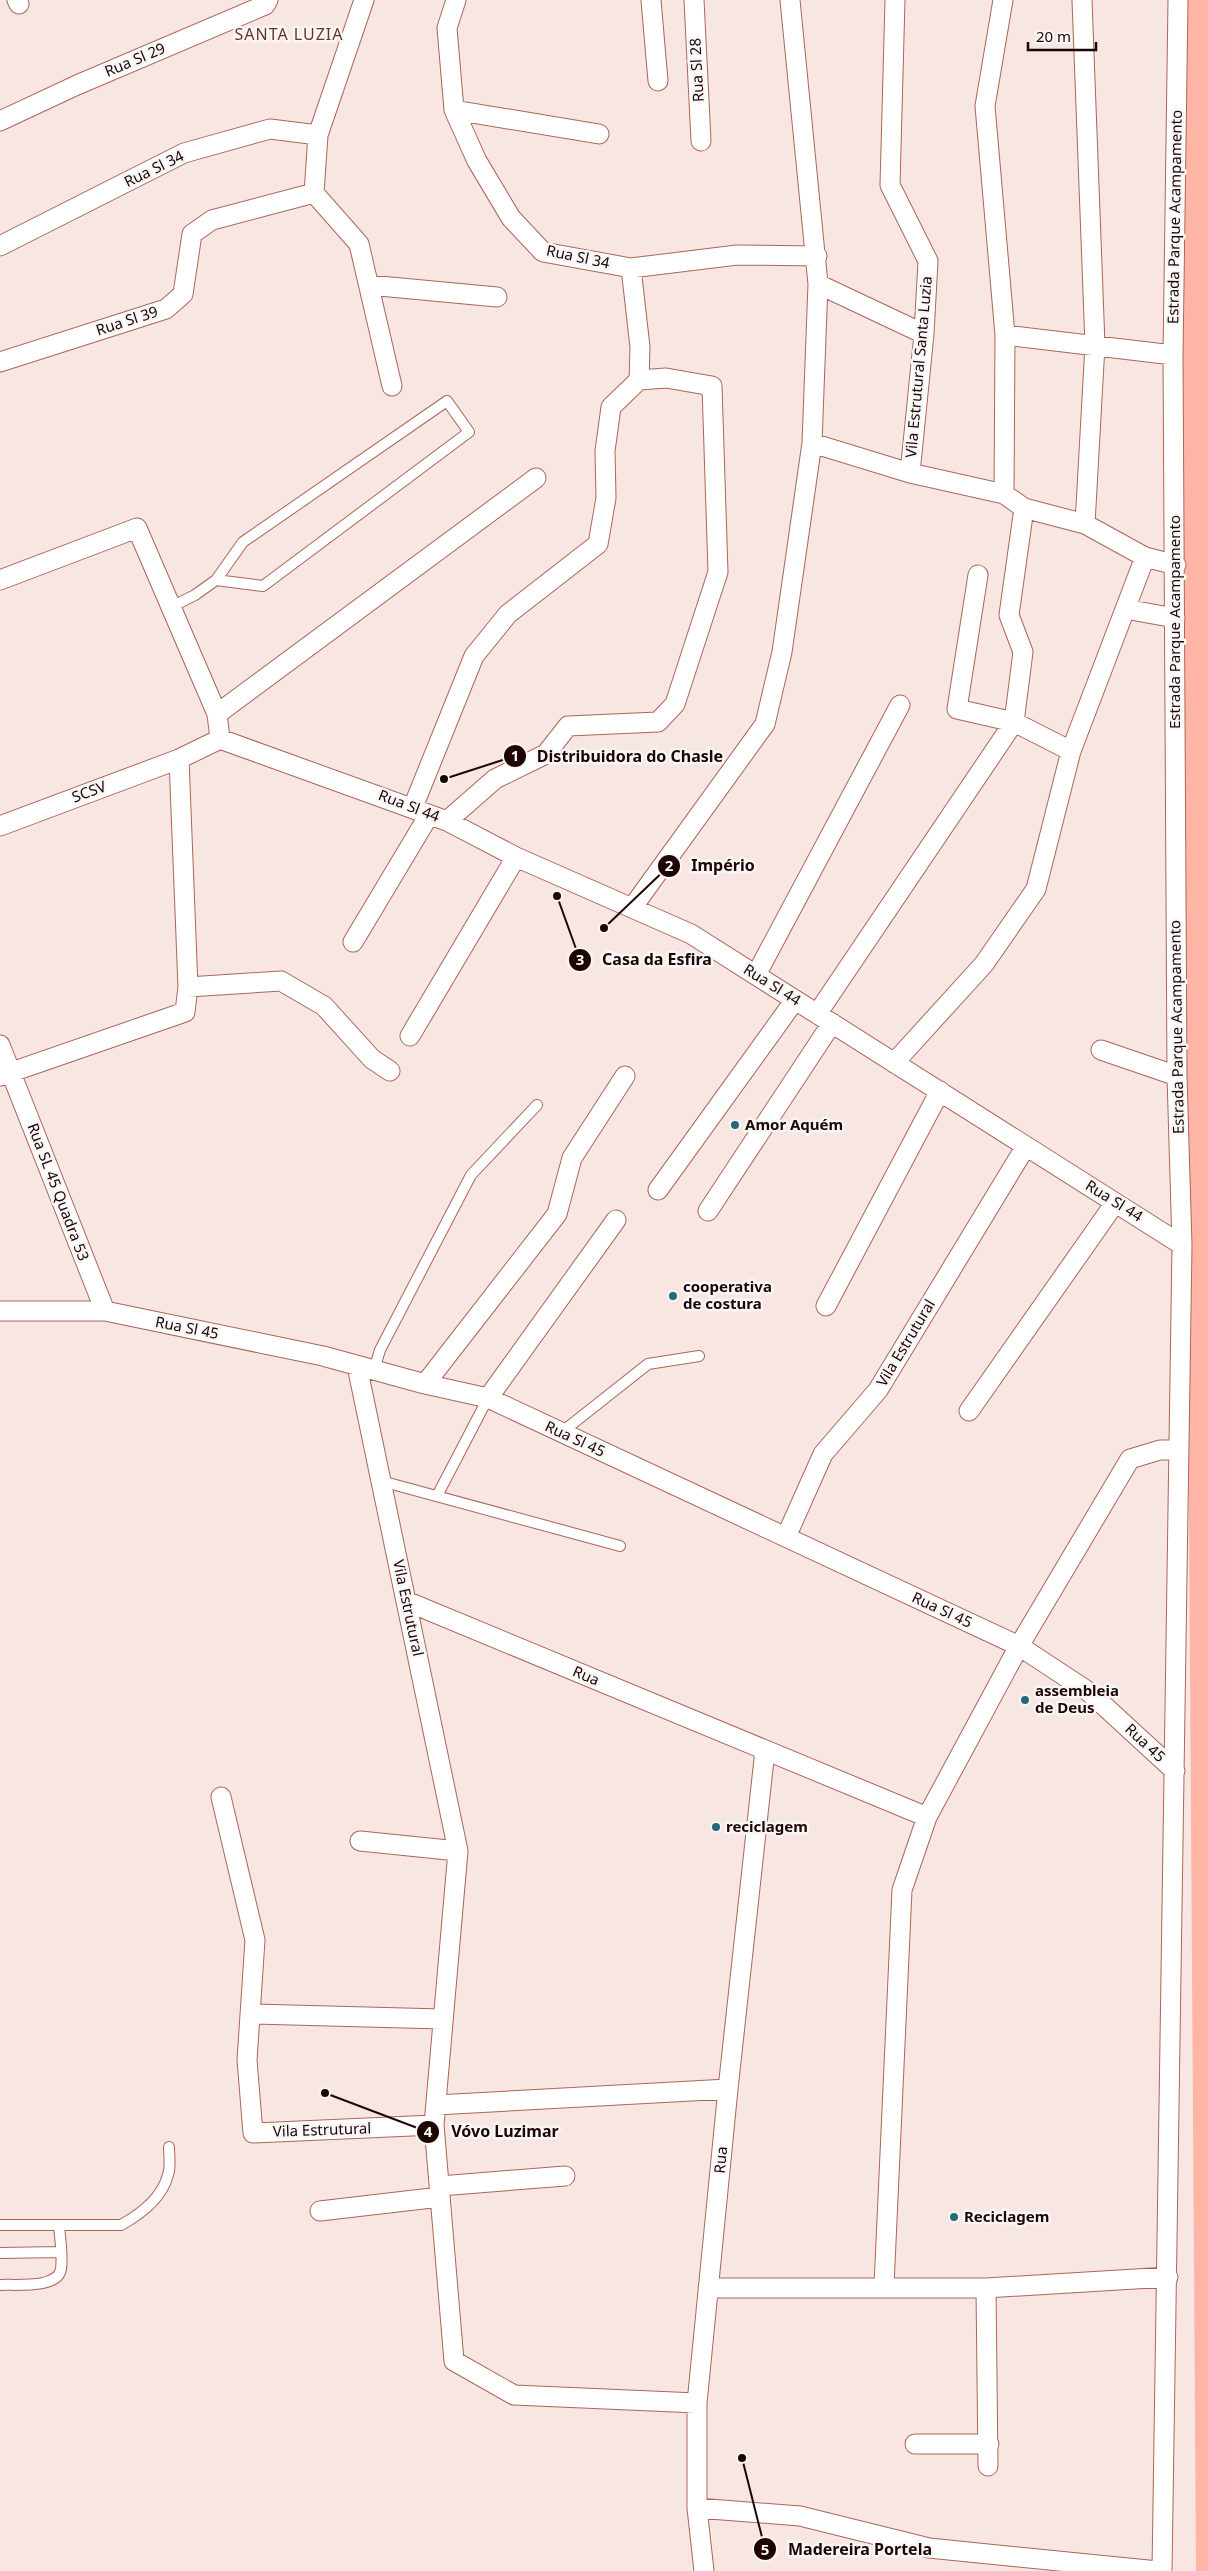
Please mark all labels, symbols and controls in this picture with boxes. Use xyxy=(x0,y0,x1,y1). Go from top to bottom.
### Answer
scale bar xyxy=(1028,20,1096,52)
district label: SANTA LUZIA xyxy=(234,23,344,45)
text: 20 m xyxy=(1036,26,1071,46)
street label: Rua Sl 29 xyxy=(101,37,168,81)
street label: Rua Sl 28 xyxy=(684,38,708,103)
street label: Estrada Parque Acampamento xyxy=(1162,110,1186,324)
street label: Rua Sl 34 xyxy=(120,145,187,191)
street label: Rua Sl 34 xyxy=(545,240,612,273)
street label: Vila Estrutural Santa Luzia xyxy=(900,275,936,459)
street label: Rua Sl 39 xyxy=(93,301,160,339)
street label: Estrada Parque Acampamento xyxy=(1164,515,1184,729)
callout: Distribuidora do Chasle xyxy=(502,741,733,772)
text: 1 xyxy=(511,745,519,765)
text: Distribuidora do Chasle xyxy=(537,745,723,767)
street label: SCSV xyxy=(69,776,109,806)
street label: Rua Sl 44 xyxy=(376,784,443,826)
callout: Império xyxy=(657,850,765,881)
text: Império xyxy=(691,854,755,876)
text: 2 xyxy=(665,855,674,875)
street label: Estrada Parque Acampamento xyxy=(1164,920,1188,1134)
callout: Casa da Esfira xyxy=(567,944,722,975)
text: Casa da Esfira xyxy=(602,948,712,970)
text: 3 xyxy=(576,949,584,969)
street label: Rua Sl 44 xyxy=(740,959,805,1010)
place label: Amor Aquém xyxy=(745,1114,843,1134)
marker: Amor Aquém xyxy=(729,1119,741,1131)
street label: Rua SL 45 Quadra 53 xyxy=(23,1120,94,1263)
street label: Rua Sl 44 xyxy=(1082,1175,1147,1226)
place label: cooperativa de costura xyxy=(683,1276,772,1313)
marker: cooperativa de costura xyxy=(667,1290,679,1302)
street label: Vila Estrutural xyxy=(871,1295,939,1390)
street label: Rua Sl 45 xyxy=(154,1311,221,1343)
street label: Rua Sl 45 xyxy=(542,1415,609,1461)
street label: Vila Estrutural xyxy=(389,1558,429,1658)
street label: Rua Sl 45 xyxy=(909,1586,976,1632)
street label: Rua xyxy=(570,1661,603,1690)
place label: assembleia de Deus xyxy=(1035,1680,1119,1717)
marker: assembleia de Deus xyxy=(1019,1694,1031,1706)
street label: Rua 45 xyxy=(1121,1719,1170,1766)
place label: reciclagem xyxy=(726,1816,808,1836)
marker: reciclagem xyxy=(710,1821,722,1833)
callout: Vóvo Luzimar xyxy=(416,2116,568,2147)
street label: Vila Estrutural xyxy=(272,2117,371,2141)
text: Vóvo Luzimar xyxy=(451,2120,559,2142)
text: 4 xyxy=(424,2121,433,2141)
street label: Rua xyxy=(709,2146,731,2174)
place label: Reciclagem xyxy=(964,2206,1049,2226)
marker: Reciclagem xyxy=(948,2211,960,2223)
callout: Madereira Portela xyxy=(753,2534,942,2565)
text: Madereira Portela xyxy=(788,2538,932,2560)
text: 5 xyxy=(761,2539,769,2559)

